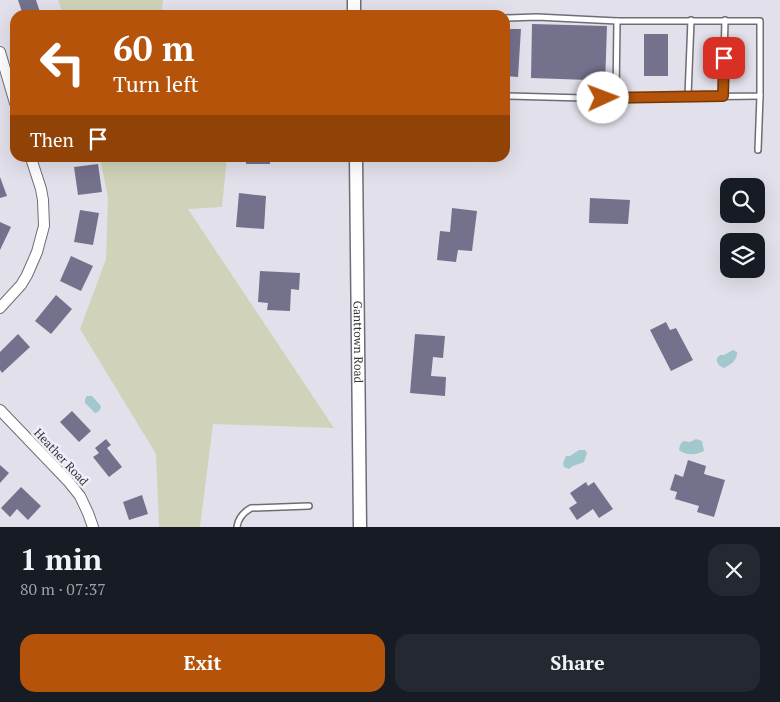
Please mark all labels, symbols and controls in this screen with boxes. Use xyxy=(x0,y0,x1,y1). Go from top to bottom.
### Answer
text: 60 m xyxy=(113,25,194,71)
icon: left xyxy=(30,30,95,95)
pin xyxy=(703,37,745,79)
icon: arrive xyxy=(710,44,738,72)
text: Turn left xyxy=(113,69,199,98)
position arrow xyxy=(576,71,628,123)
icon: arrive xyxy=(84,125,112,153)
text: Then xyxy=(30,127,74,152)
map controls xyxy=(720,178,765,278)
button: search xyxy=(720,178,765,223)
button: layers xyxy=(720,233,765,278)
street label: Ganttown Road xyxy=(351,301,366,384)
street label: Heather Road xyxy=(31,425,92,489)
text: 1 min xyxy=(20,539,102,579)
button: close xyxy=(708,544,760,596)
text: 80 m · 07:37 xyxy=(20,578,106,600)
button: Exit xyxy=(20,634,385,692)
button: Share xyxy=(395,634,760,692)

